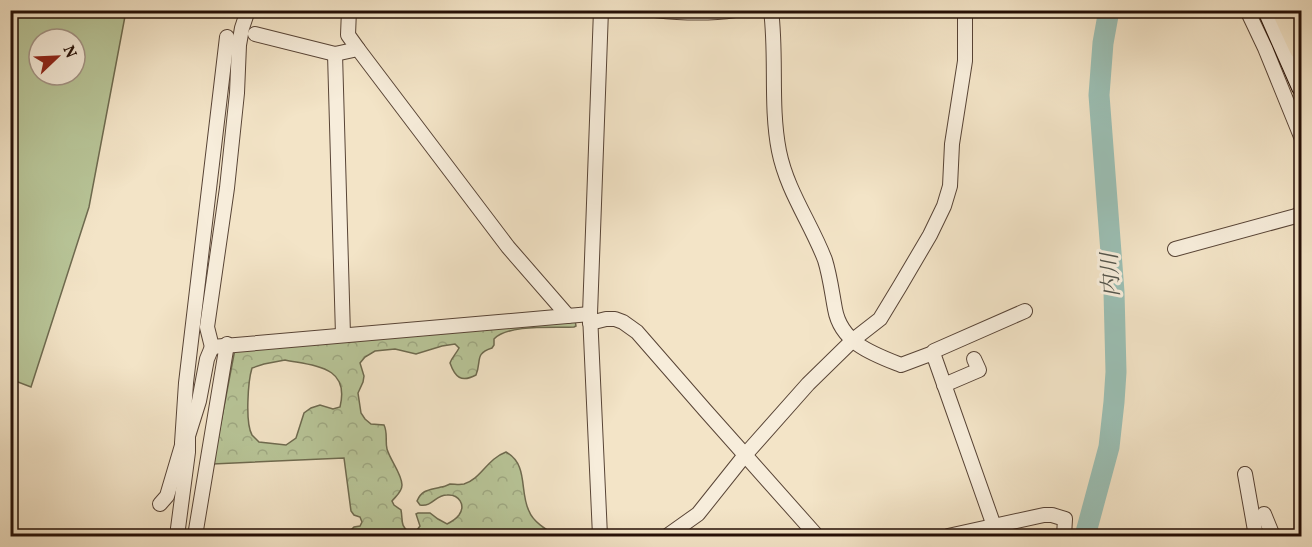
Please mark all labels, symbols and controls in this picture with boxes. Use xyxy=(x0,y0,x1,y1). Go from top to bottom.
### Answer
north arrow xyxy=(27,27,87,87)
text: N xyxy=(57,42,82,62)
water label: 内川 xyxy=(1095,250,1129,298)

